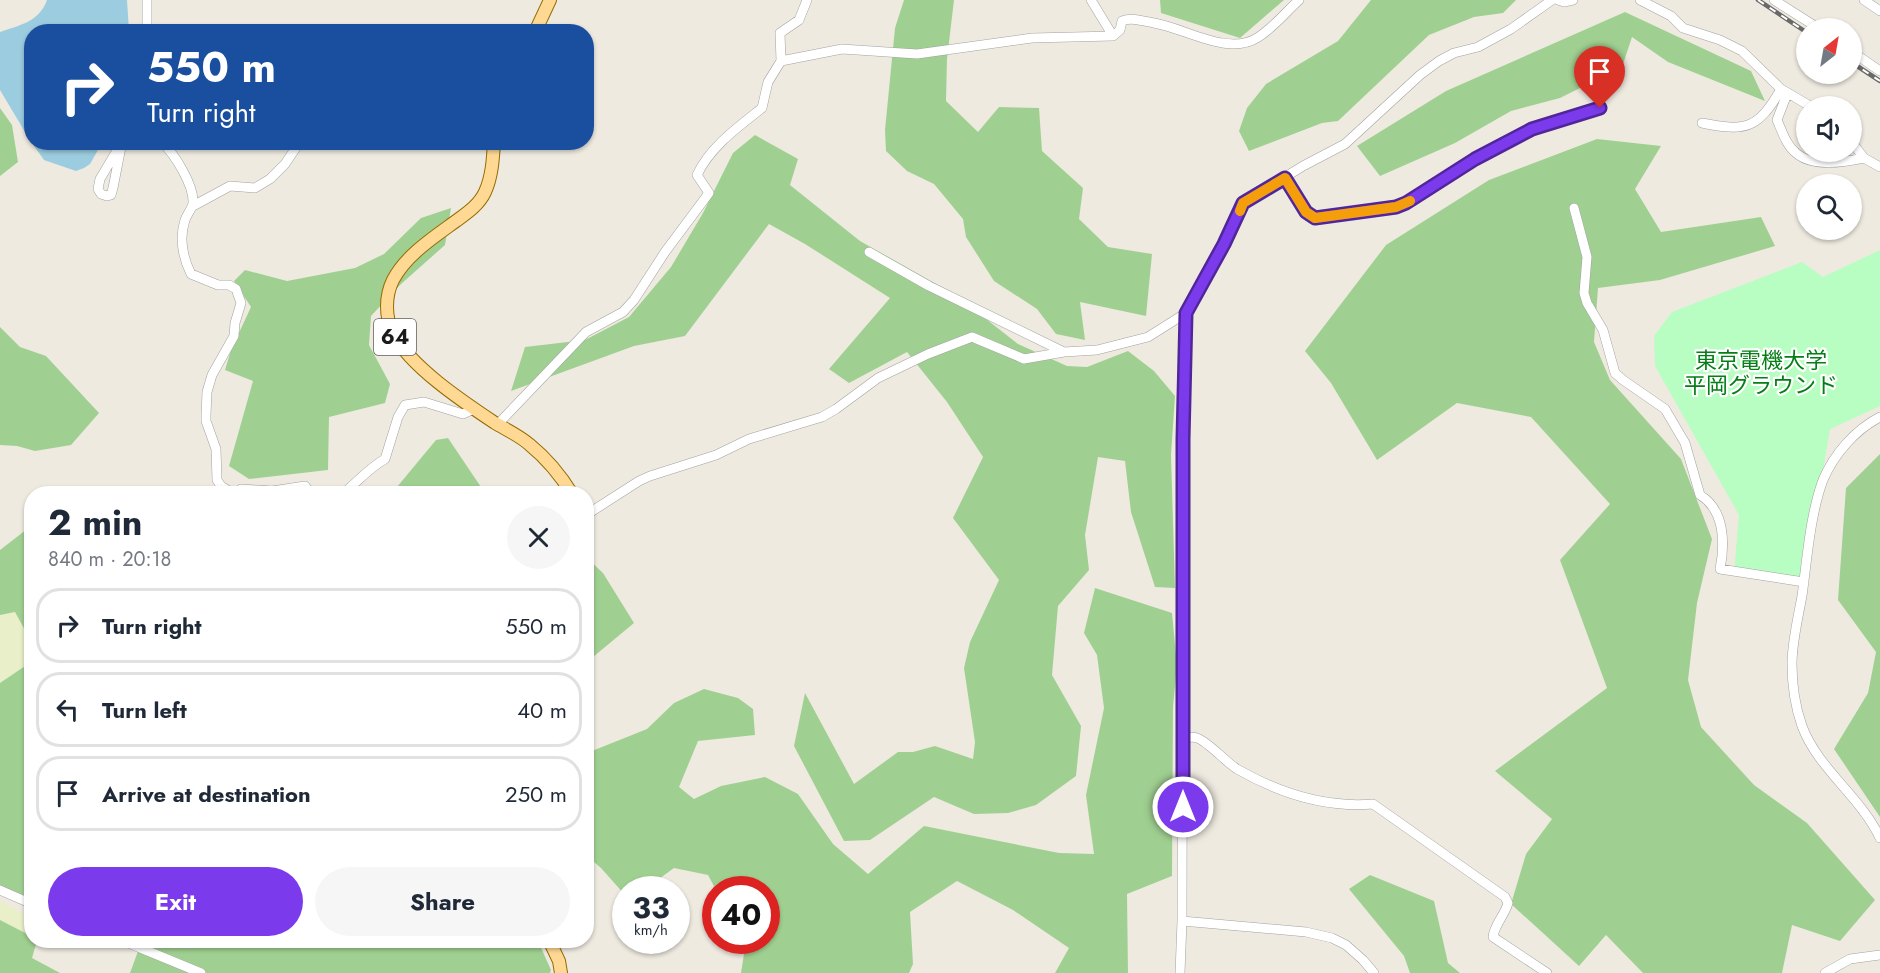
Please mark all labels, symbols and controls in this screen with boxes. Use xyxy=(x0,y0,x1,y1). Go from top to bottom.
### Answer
north arrow xyxy=(1796,18,1862,84)
map controls xyxy=(1796,18,1862,240)
text: 550 m xyxy=(147,37,276,98)
pin xyxy=(1574,46,1625,108)
icon: right xyxy=(48,48,126,126)
icon: arrive xyxy=(1583,55,1616,88)
text: Turn right xyxy=(147,93,255,132)
button: sound xyxy=(1796,96,1862,162)
button: search xyxy=(1796,174,1862,240)
road number: 64 xyxy=(374,319,416,355)
park label: 東京電機大学 平岡グラウンド xyxy=(1684,344,1838,401)
text: 2 min xyxy=(48,496,143,548)
button: close xyxy=(507,506,570,569)
text: 840 m · 20:18 xyxy=(48,545,171,574)
icon: right xyxy=(51,609,84,642)
text: Turn right xyxy=(102,610,202,642)
text: 550 m xyxy=(505,610,567,642)
icon: left xyxy=(51,693,84,726)
text: Turn left xyxy=(102,694,187,726)
text: 40 m xyxy=(517,694,567,726)
position arrow xyxy=(1151,775,1215,839)
icon: arrive xyxy=(51,777,84,810)
text: Arrive at destination xyxy=(102,778,311,810)
text: 250 m xyxy=(505,778,567,810)
button: Exit xyxy=(48,867,303,936)
button: Share xyxy=(315,867,570,936)
speed limit sign: 40 xyxy=(702,876,780,954)
text: 33 xyxy=(632,886,670,929)
text: km/h xyxy=(634,919,668,941)

